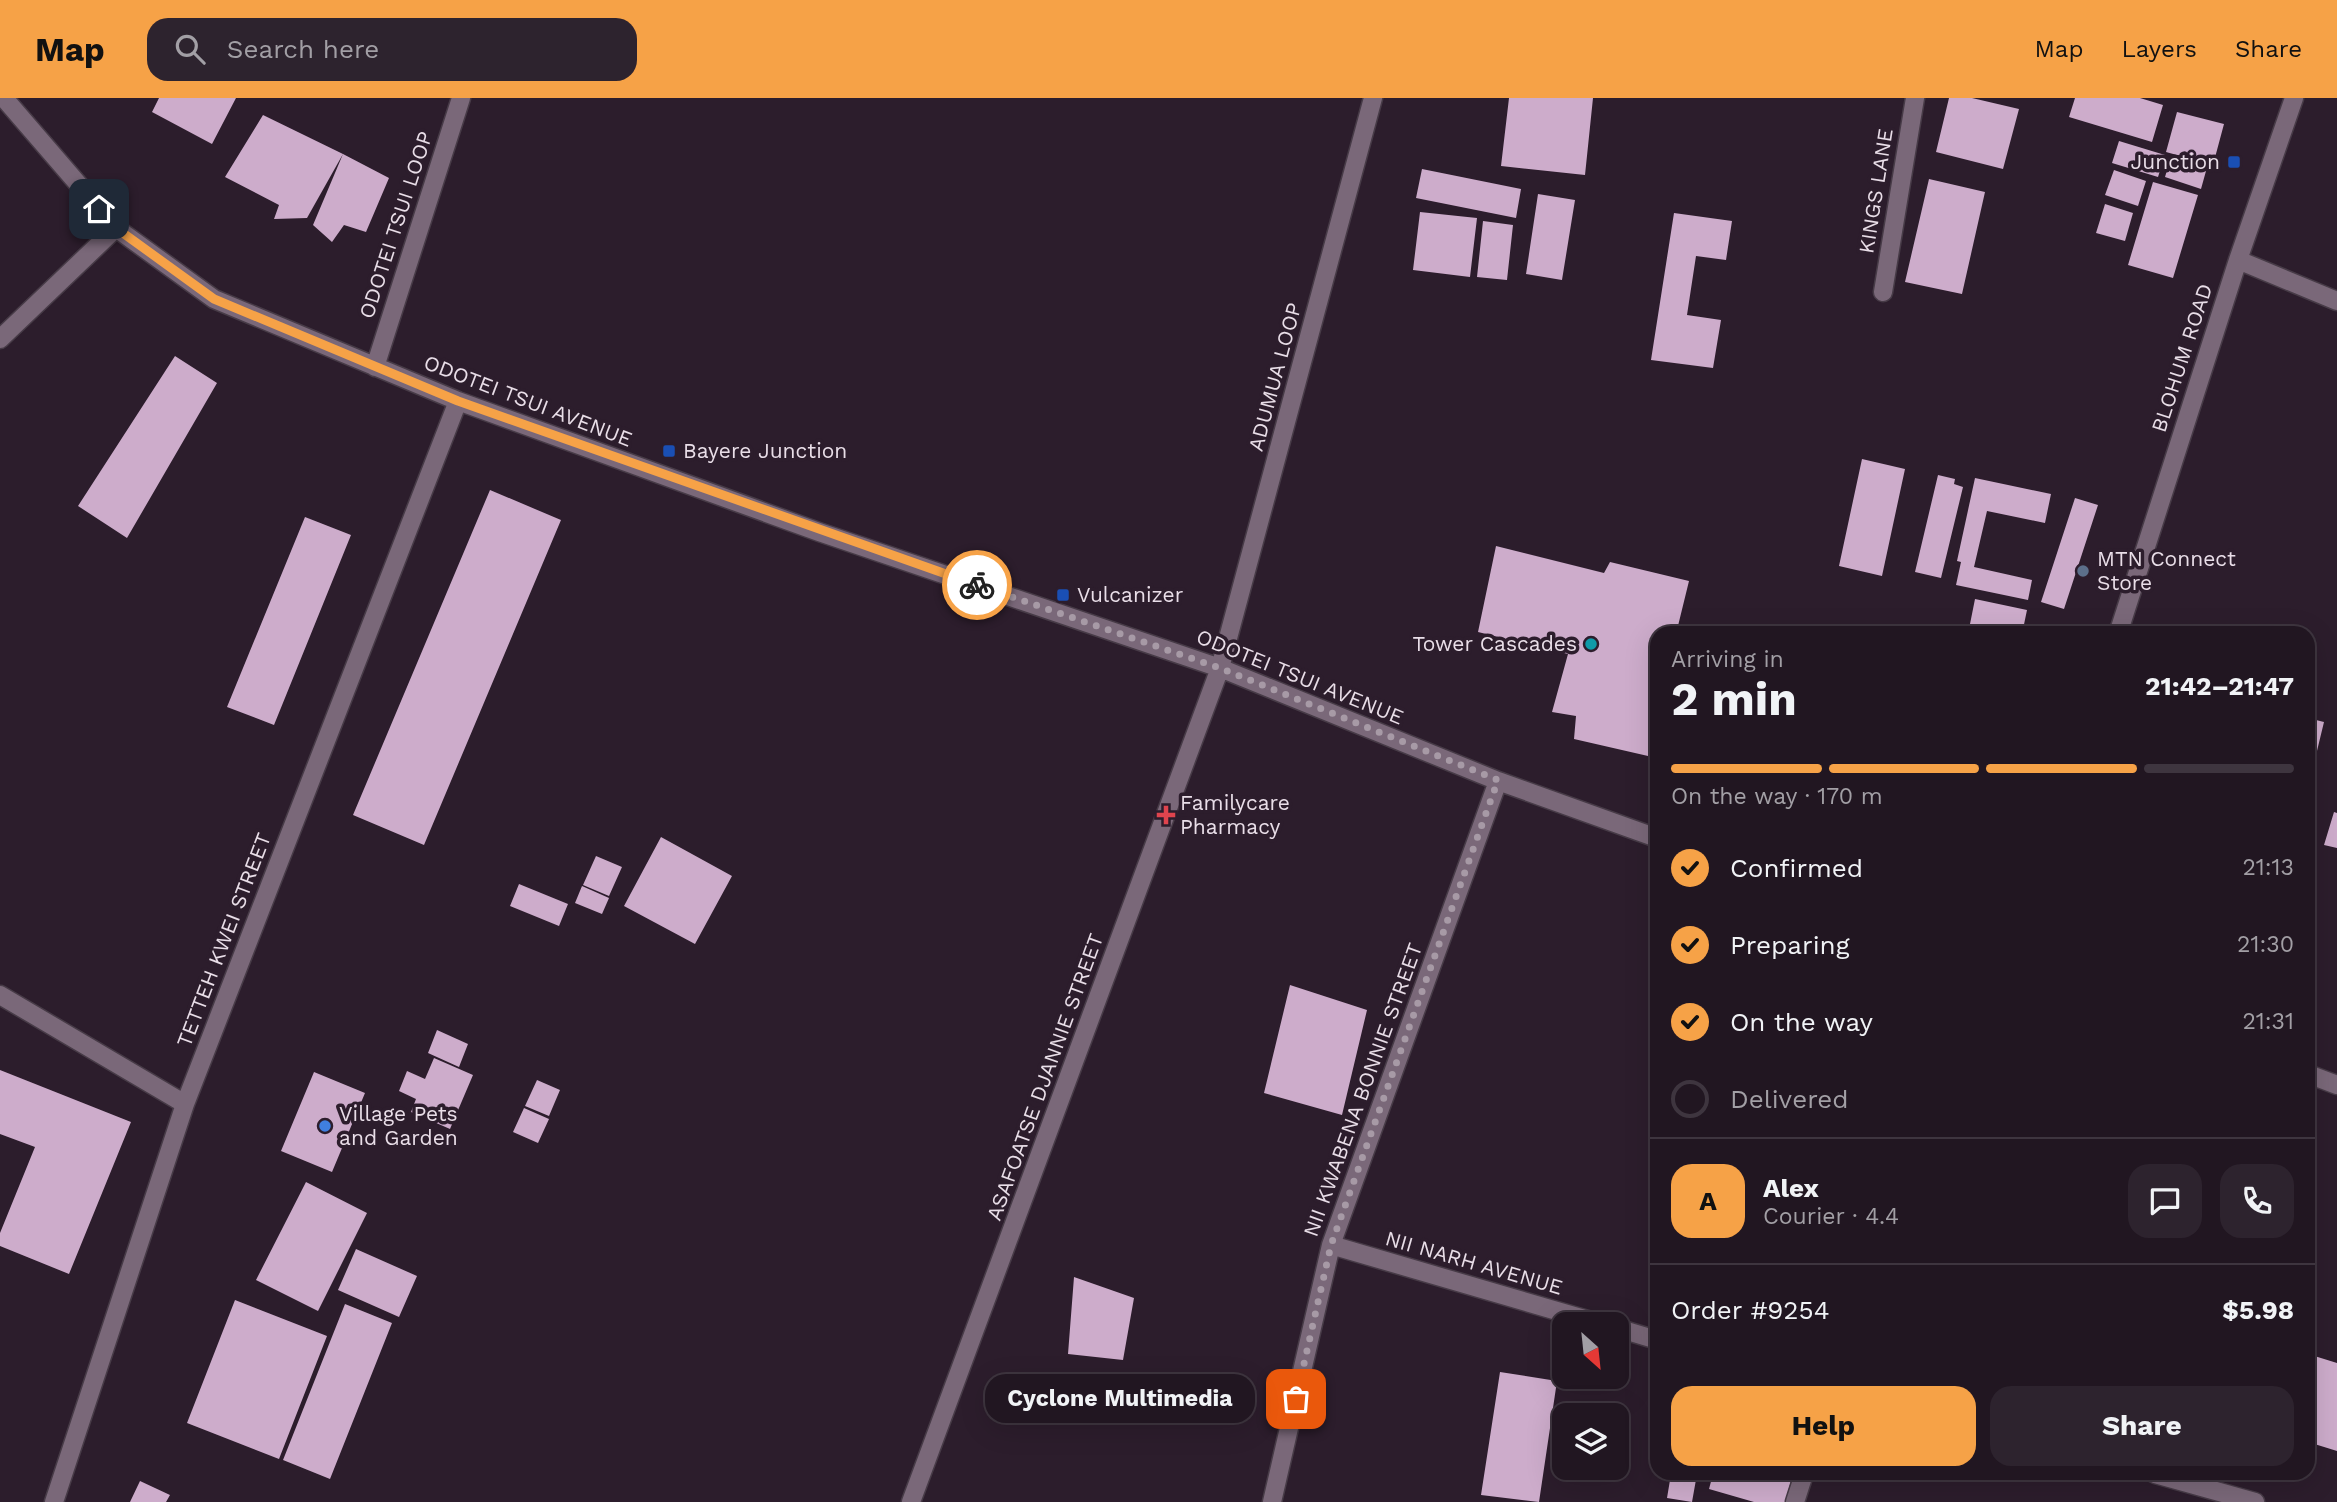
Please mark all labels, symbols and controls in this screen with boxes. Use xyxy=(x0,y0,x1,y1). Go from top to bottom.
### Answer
search box xyxy=(147,18,637,81)
text: Map xyxy=(35,30,105,69)
icon: search xyxy=(171,30,209,68)
text: Search here xyxy=(227,34,379,64)
text: Map xyxy=(2035,35,2083,63)
text: Layers xyxy=(2121,35,2197,63)
text: Share xyxy=(2235,35,2302,63)
street label: KINGS LANE xyxy=(1853,127,1898,255)
street label: ODOTEI TSUI LOOP xyxy=(353,128,438,321)
place label: Junction xyxy=(2131,149,2220,174)
marker: Junction xyxy=(2226,154,2242,170)
pin xyxy=(69,179,129,239)
icon: home xyxy=(80,190,118,228)
street label: BLOHUM ROAD xyxy=(2146,280,2217,435)
street label: ADUMUA LOOP xyxy=(1243,300,1306,454)
street label: ODOTEI TSUI AVENUE xyxy=(420,349,636,452)
place label: Bayere Junction xyxy=(683,438,847,463)
marker: Bayere Junction xyxy=(661,443,677,459)
place label: MTN Connect Store xyxy=(2097,546,2236,595)
courier xyxy=(942,550,1012,620)
marker: MTN Connect Store xyxy=(2075,563,2091,579)
icon: bike xyxy=(958,566,996,604)
place label: Vulcanizer xyxy=(1077,582,1184,607)
marker: Vulcanizer xyxy=(1055,587,1071,603)
street label: ODOTEI TSUI AVENUE xyxy=(1193,624,1407,730)
place label: Tower Cascades xyxy=(1412,631,1577,656)
marker: Tower Cascades xyxy=(1583,636,1599,652)
text: Arriving in xyxy=(1671,646,1784,673)
text: 21:42–21:47 xyxy=(2145,671,2294,701)
text: 2 min xyxy=(1671,672,1797,726)
text: On the way · 170 m xyxy=(1671,783,1883,810)
place label: Familycare Pharmacy xyxy=(1180,790,1290,839)
marker: Familycare Pharmacy xyxy=(1158,807,1174,823)
street label: TETTEH KWEI STREET xyxy=(171,829,276,1050)
icon: check xyxy=(1671,849,1709,887)
text: Confirmed xyxy=(1730,853,1863,883)
text: 21:13 xyxy=(2242,854,2294,881)
icon: check xyxy=(1671,926,1709,964)
street label: ASAFOATSE DJANNIE STREET xyxy=(981,930,1108,1224)
text: Preparing xyxy=(1730,930,1850,960)
text: 21:30 xyxy=(2237,931,2294,958)
street label: NII KWABENA BONNIE STREET xyxy=(1298,939,1428,1240)
icon: check xyxy=(1671,1003,1709,1041)
text: On the way xyxy=(1730,1007,1873,1037)
text: 21:31 xyxy=(2242,1008,2294,1035)
text: Delivered xyxy=(1730,1084,1849,1114)
place label: Village Pets and Garden xyxy=(339,1101,458,1150)
marker: Village Pets and Garden xyxy=(317,1118,333,1134)
button: chat xyxy=(2128,1164,2202,1238)
button: phone xyxy=(2220,1164,2294,1238)
text: Alex xyxy=(1763,1173,1819,1203)
text: A xyxy=(1699,1186,1717,1216)
text: Courier · 4.4 xyxy=(1763,1203,1899,1230)
street label: NII NARH AVENUE xyxy=(1383,1225,1566,1300)
text: Order #9254 xyxy=(1671,1295,1830,1325)
text: $5.98 xyxy=(2222,1295,2294,1325)
north arrow xyxy=(1552,1312,1629,1390)
map controls xyxy=(1552,1312,1629,1480)
pin xyxy=(1266,1369,1326,1429)
callout: Cyclone Multimedia xyxy=(984,1374,1254,1424)
icon: bag xyxy=(1277,1380,1315,1418)
text: Cyclone Multimedia xyxy=(1007,1385,1233,1412)
button: Help xyxy=(1671,1386,1976,1466)
button: Share xyxy=(1990,1386,2294,1466)
button: layers xyxy=(1552,1403,1629,1480)

